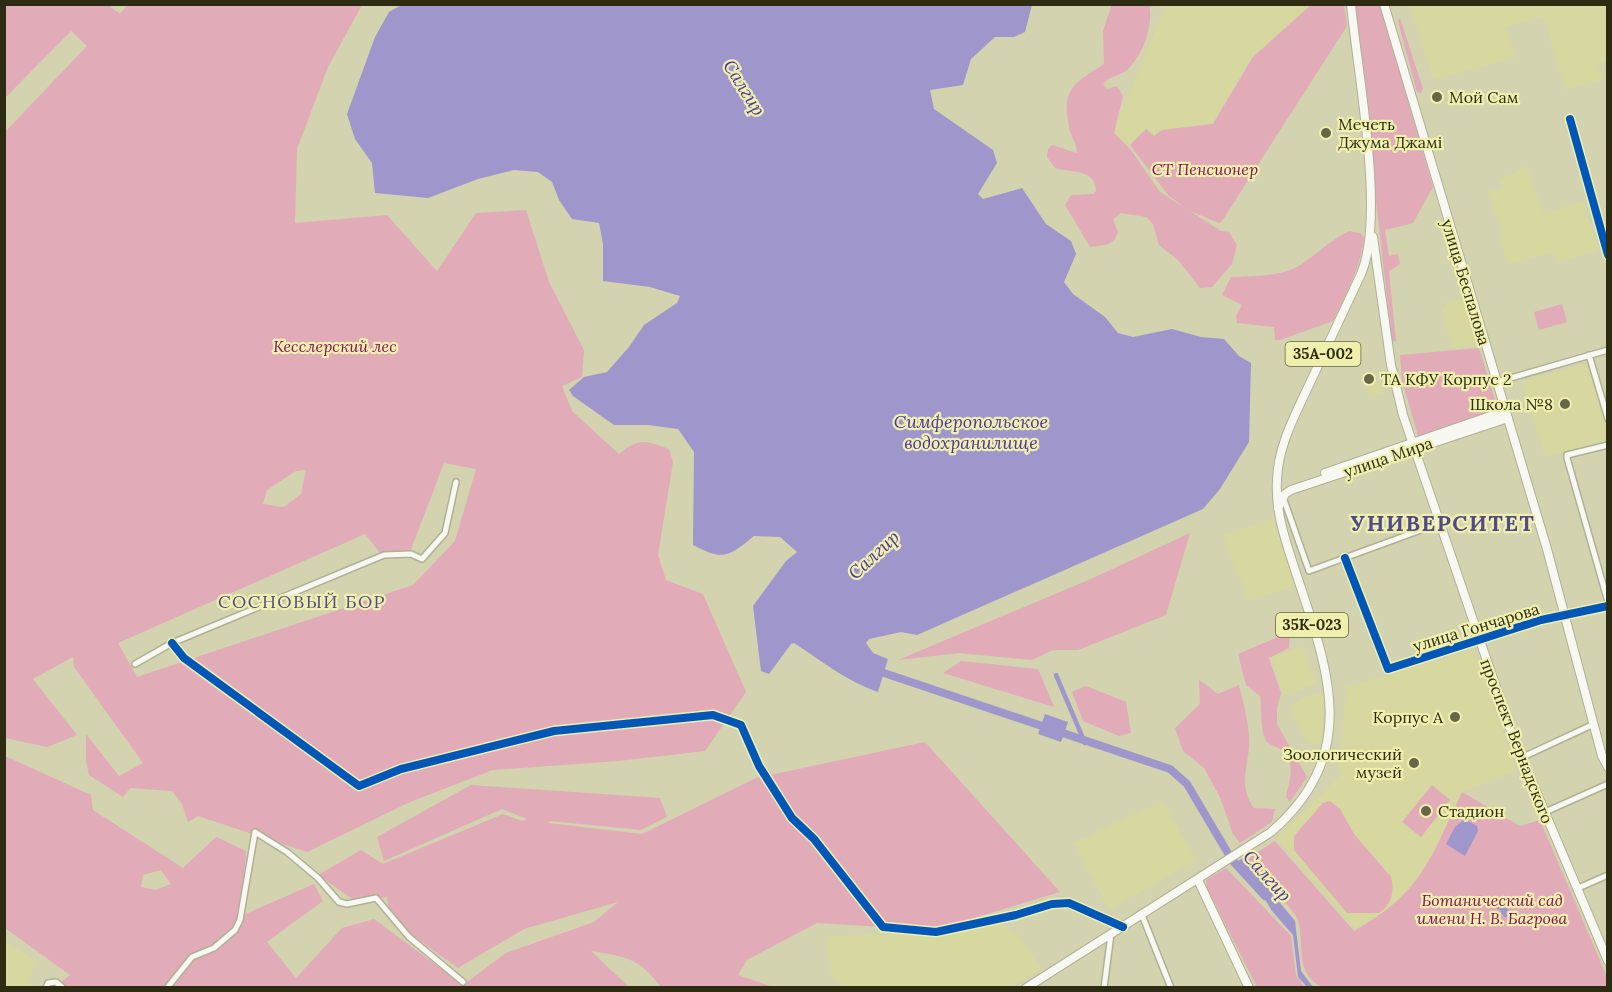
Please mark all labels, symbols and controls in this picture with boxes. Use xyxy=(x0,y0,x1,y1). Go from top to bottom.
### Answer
water label: Салгир xyxy=(718,56,771,120)
place label: Мой Сам xyxy=(1449,87,1519,107)
marker: Мой Сам xyxy=(1430,90,1444,104)
place label: Мечеть Джума Джамі xyxy=(1338,114,1442,152)
marker: Мечеть Джума Джамі xyxy=(1319,126,1333,140)
park label: СТ Пенсионер xyxy=(1152,159,1258,179)
street label: улица Беспалова xyxy=(1437,217,1495,347)
park label: Кесслерский лес xyxy=(273,336,397,356)
road number: 35А-002 xyxy=(1286,342,1360,366)
place label: ТА КФУ Корпус 2 xyxy=(1381,369,1512,389)
marker: ТА КФУ Корпус 2 xyxy=(1362,372,1376,386)
place label: Школа №8 xyxy=(1470,394,1553,414)
marker: Школа №8 xyxy=(1558,397,1572,411)
water label: Симферопольское водохранилище xyxy=(894,410,1048,454)
street label: улица Мира xyxy=(1341,432,1435,482)
district label: УНИВЕРСИТЕТ xyxy=(1351,509,1535,537)
water label: Салгир xyxy=(843,525,904,584)
district label: СОСНОВЫЙ БОР xyxy=(218,590,386,613)
street label: улица Гончарова xyxy=(1410,598,1542,656)
road number: 35К-023 xyxy=(1276,613,1348,637)
street label: проспект Вернадского xyxy=(1476,656,1558,826)
place label: Корпус А xyxy=(1373,707,1444,727)
marker: Корпус А xyxy=(1448,710,1462,724)
place label: Зоологический музей xyxy=(1283,744,1402,782)
marker: Зоологический музей xyxy=(1407,756,1421,770)
place label: Стадион xyxy=(1438,801,1504,821)
marker: Стадион xyxy=(1419,804,1433,818)
water label: Салгир xyxy=(1238,845,1297,906)
park label: Ботанический сад имени Н. В. Багрова xyxy=(1417,890,1567,928)

